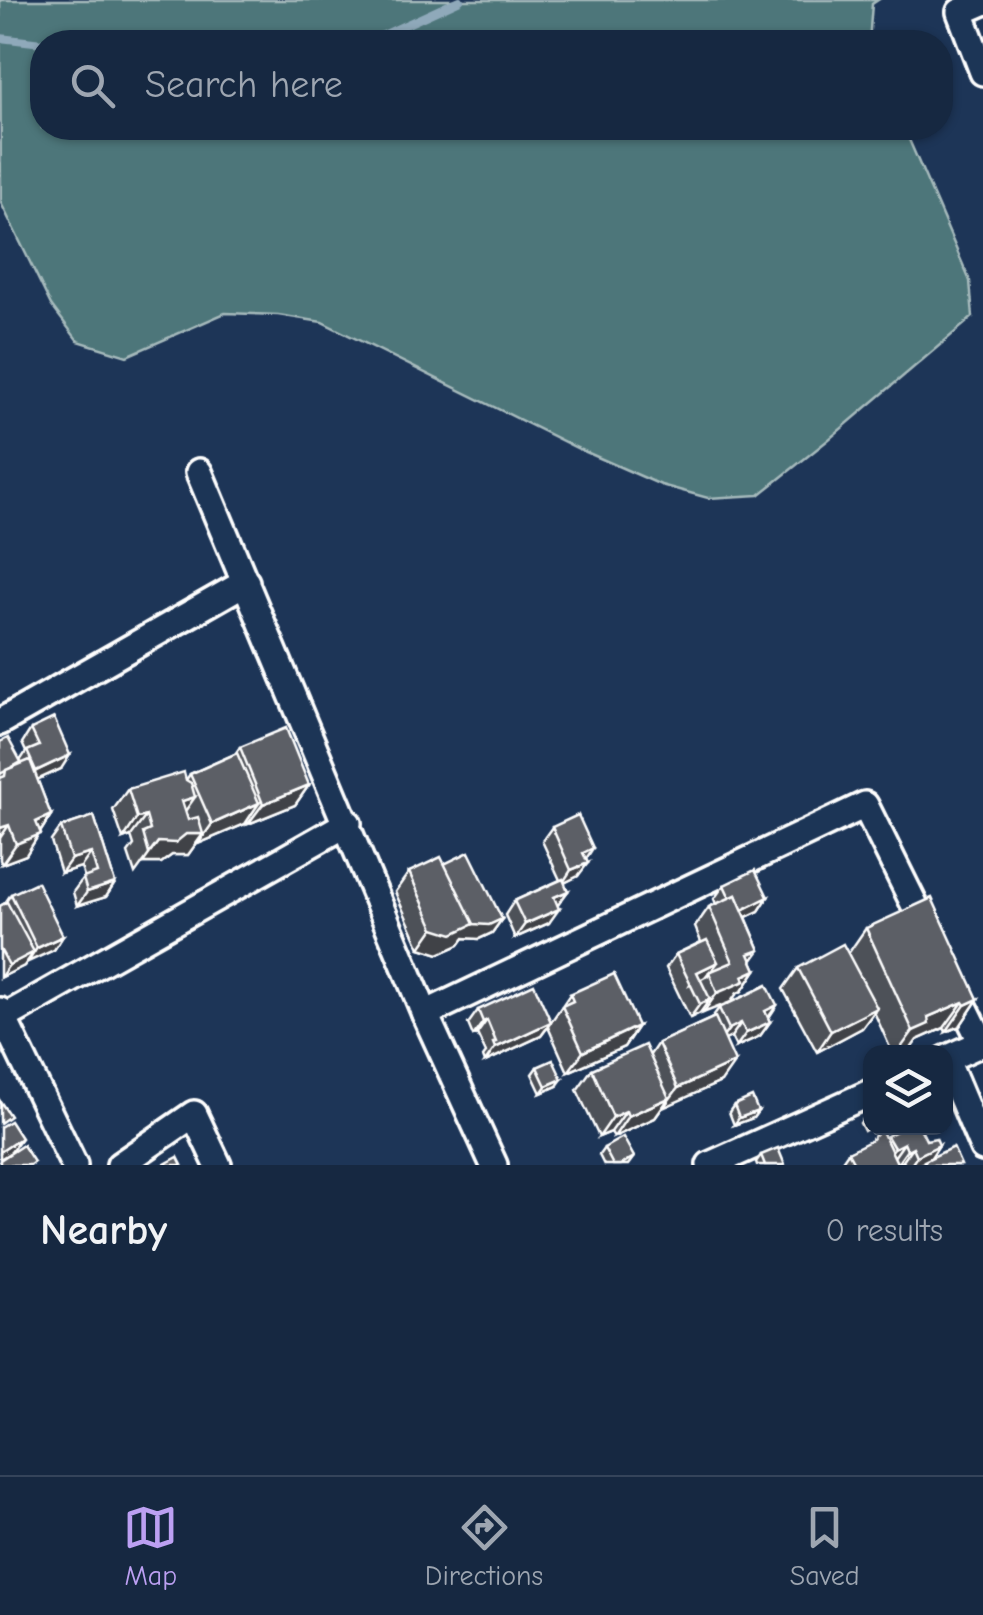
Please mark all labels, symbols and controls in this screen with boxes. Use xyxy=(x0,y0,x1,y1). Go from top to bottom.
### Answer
search box xyxy=(30,30,953,140)
icon: search xyxy=(65,58,120,113)
text: Search here xyxy=(145,63,343,107)
map controls xyxy=(863,1045,953,1135)
button: layers xyxy=(863,1045,953,1135)
text: Nearby xyxy=(40,1206,167,1255)
text: 0 results xyxy=(826,1212,943,1249)
tab: Map xyxy=(123,1500,178,1592)
tab: Directions xyxy=(425,1500,543,1592)
tab: Saved xyxy=(790,1500,860,1592)

